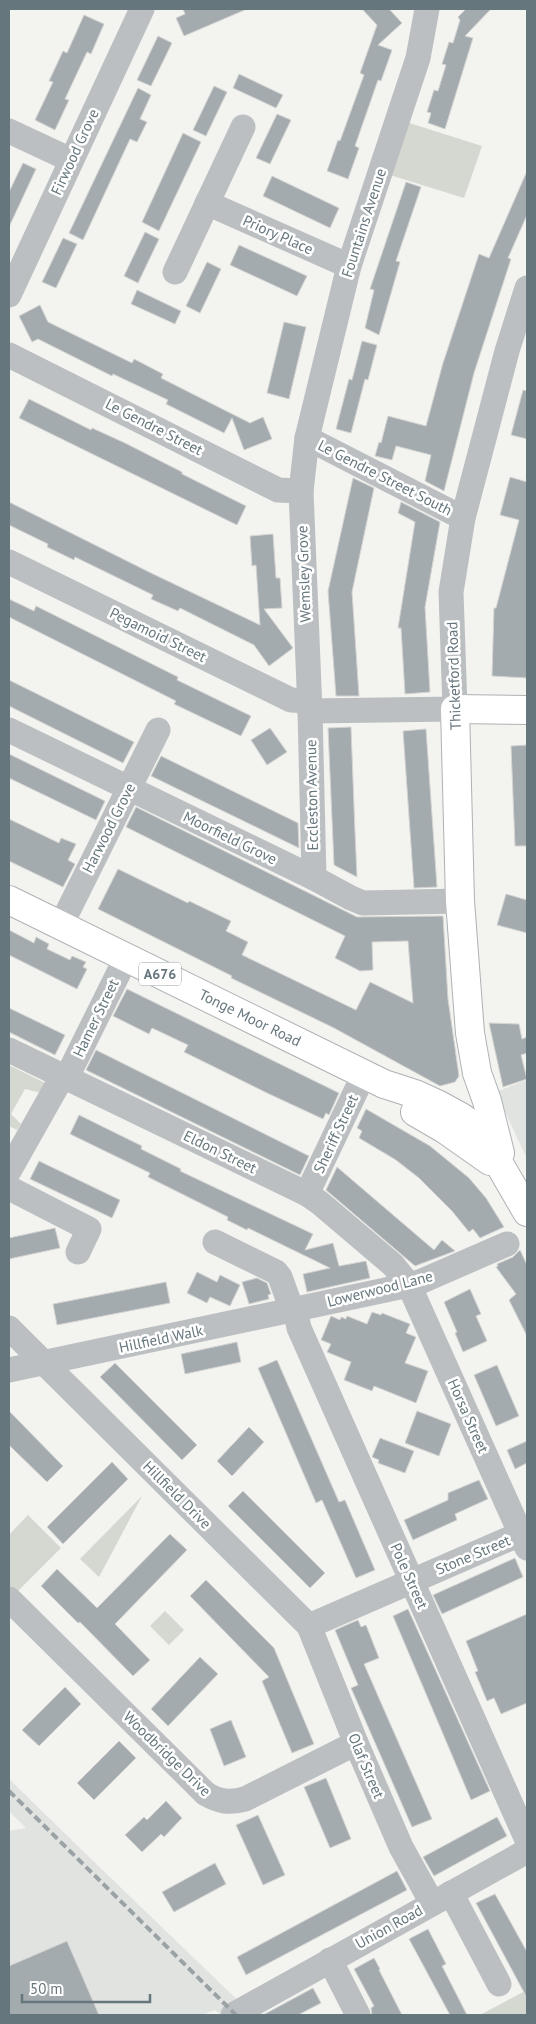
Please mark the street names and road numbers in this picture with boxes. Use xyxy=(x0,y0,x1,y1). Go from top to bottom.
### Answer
street label: Firwood Grove xyxy=(46,106,103,198)
street label: Fountains Avenue xyxy=(337,166,390,280)
street label: Priory Place xyxy=(240,211,316,258)
street label: Le Gendre Street xyxy=(102,394,206,459)
street label: Le Gendre Street South xyxy=(315,435,455,520)
street label: Wemsley Grove xyxy=(292,525,315,623)
street label: Pegamoid Street xyxy=(107,603,210,666)
street label: Thicketford Road xyxy=(442,621,465,731)
street label: Eccleston Avenue xyxy=(301,739,322,851)
street label: Harwood Grove xyxy=(78,780,139,876)
street label: Moorfield Grove xyxy=(180,807,280,868)
road number: A676 xyxy=(139,962,181,986)
street label: Hamer Street xyxy=(68,976,123,1060)
street label: Tonge Moor Road xyxy=(196,985,304,1050)
street label: Sheriff Street xyxy=(309,1091,362,1176)
street label: Eldon Street xyxy=(181,1126,260,1177)
street label: Lowerwood Lane xyxy=(325,1266,435,1311)
street label: Hillfield Walk xyxy=(117,1320,206,1357)
street label: Horsa Street xyxy=(444,1376,493,1456)
street label: Hillfield Drive xyxy=(139,1457,215,1533)
street label: Stone Street xyxy=(433,1530,513,1579)
street label: Pole Street xyxy=(387,1540,432,1612)
street label: Woodbridge Drive xyxy=(120,1707,215,1800)
street label: Olaf Street xyxy=(344,1730,389,1801)
street label: Union Road xyxy=(352,1900,426,1953)

